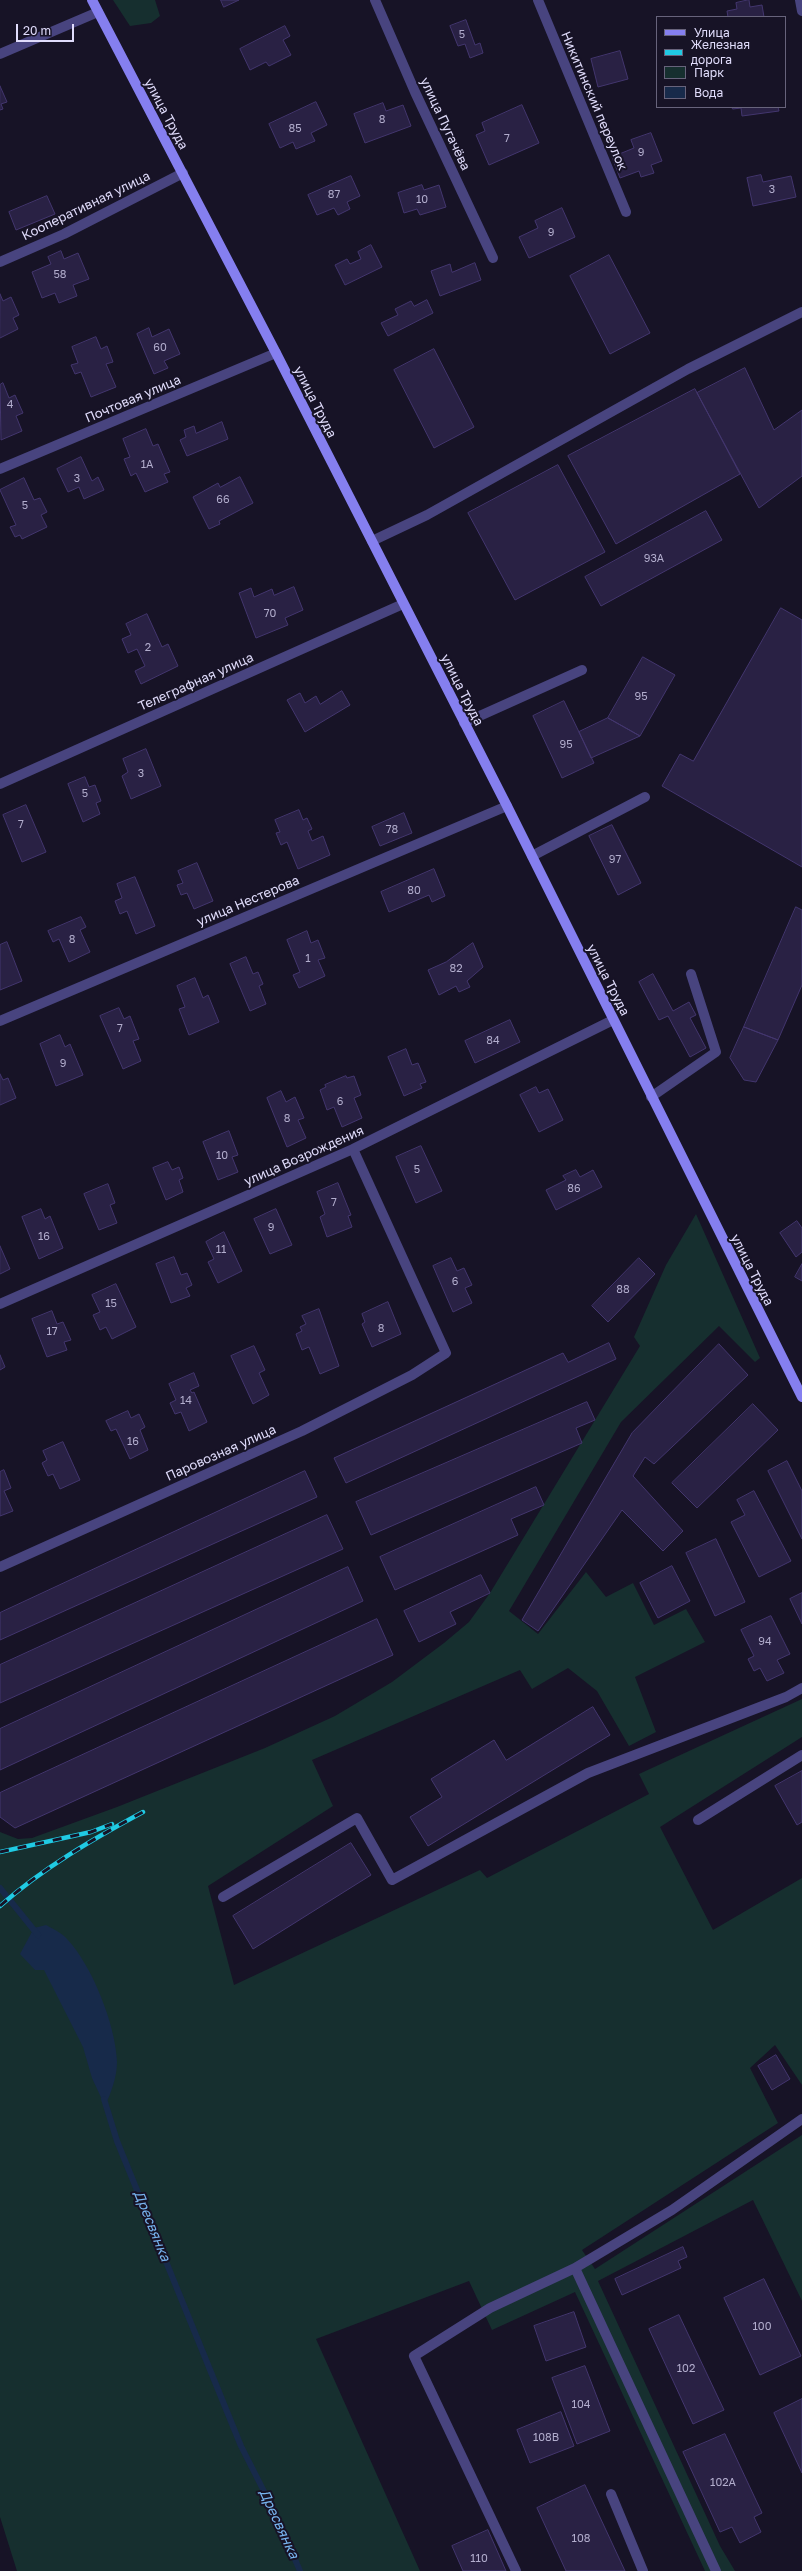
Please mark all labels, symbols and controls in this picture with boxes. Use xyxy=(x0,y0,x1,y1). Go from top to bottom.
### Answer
scale bar xyxy=(18,16,76,42)
legend xyxy=(656,16,786,108)
text: 20 m xyxy=(23,23,51,38)
text: Улица xyxy=(694,25,730,40)
house number: 5 xyxy=(459,28,465,42)
street label: Никитинский переулок xyxy=(558,29,630,173)
text: Железная дорога xyxy=(691,37,750,67)
text: Парк xyxy=(694,65,724,80)
street label: улица Пугачёва xyxy=(417,75,473,173)
street label: улица Труда xyxy=(141,76,191,152)
text: Вода xyxy=(694,85,723,100)
house number: 8 xyxy=(379,113,385,127)
house number: 85 xyxy=(288,122,302,136)
house number: 7 xyxy=(504,132,510,146)
house number: 9 xyxy=(638,146,644,160)
street label: Кооперативная улица xyxy=(19,168,153,244)
house number: 3 xyxy=(769,183,775,197)
house number: 87 xyxy=(328,188,340,202)
house number: 10 xyxy=(416,193,428,207)
house number: 9 xyxy=(548,226,554,240)
house number: 58 xyxy=(53,268,67,282)
house number: 60 xyxy=(153,341,167,355)
street label: улица Труда xyxy=(290,364,340,440)
street label: Почтовая улица xyxy=(83,372,183,426)
house number: 4 xyxy=(7,398,13,412)
house number: 1А xyxy=(141,458,153,472)
house number: 3 xyxy=(74,472,80,486)
house number: 66 xyxy=(216,493,230,507)
house number: 5 xyxy=(22,499,28,513)
house number: 93А xyxy=(644,552,664,566)
house number: 70 xyxy=(264,607,276,621)
house number: 2 xyxy=(145,641,151,655)
street label: Телеграфная улица xyxy=(136,650,256,714)
street label: улица Труда xyxy=(437,652,487,728)
house number: 95 xyxy=(634,690,648,704)
house number: 95 xyxy=(559,738,573,752)
house number: 3 xyxy=(138,767,144,781)
house number: 5 xyxy=(82,787,88,801)
house number: 7 xyxy=(18,818,24,832)
house number: 78 xyxy=(386,823,398,837)
house number: 97 xyxy=(609,853,621,867)
street label: улица Нестерова xyxy=(194,872,302,930)
house number: 80 xyxy=(407,884,421,898)
house number: 8 xyxy=(69,933,75,947)
street label: улица Труда xyxy=(583,942,633,1018)
house number: 1 xyxy=(305,952,311,966)
house number: 82 xyxy=(449,962,463,976)
house number: 7 xyxy=(117,1022,123,1036)
house number: 84 xyxy=(486,1034,500,1048)
house number: 9 xyxy=(60,1057,66,1071)
house number: 6 xyxy=(337,1095,343,1109)
house number: 8 xyxy=(284,1112,290,1126)
street label: улица Возрождения xyxy=(242,1123,366,1189)
house number: 10 xyxy=(216,1149,228,1163)
house number: 5 xyxy=(414,1163,420,1177)
house number: 86 xyxy=(567,1182,581,1196)
house number: 7 xyxy=(331,1196,337,1210)
house number: 9 xyxy=(268,1221,274,1235)
house number: 16 xyxy=(38,1230,50,1244)
street label: улица Труда xyxy=(727,1232,777,1308)
house number: 11 xyxy=(216,1243,226,1257)
house number: 6 xyxy=(452,1275,458,1289)
house number: 88 xyxy=(616,1283,630,1297)
house number: 15 xyxy=(105,1297,117,1311)
house number: 8 xyxy=(378,1322,384,1336)
house number: 17 xyxy=(46,1325,58,1339)
house number: 14 xyxy=(180,1394,192,1408)
street label: Паровозная улица xyxy=(164,1422,278,1484)
house number: 16 xyxy=(127,1435,139,1449)
house number: 94 xyxy=(758,1635,772,1649)
water label: Дресвянка xyxy=(130,2188,174,2264)
house number: 100 xyxy=(753,2320,771,2334)
house number: 102 xyxy=(677,2362,695,2376)
house number: 104 xyxy=(572,2398,590,2412)
house number: 108В xyxy=(533,2431,559,2445)
house number: 102А xyxy=(710,2476,736,2490)
water label: Дресвянка xyxy=(256,2487,302,2561)
house number: 108 xyxy=(572,2532,590,2546)
house number: 110 xyxy=(470,2552,488,2566)

